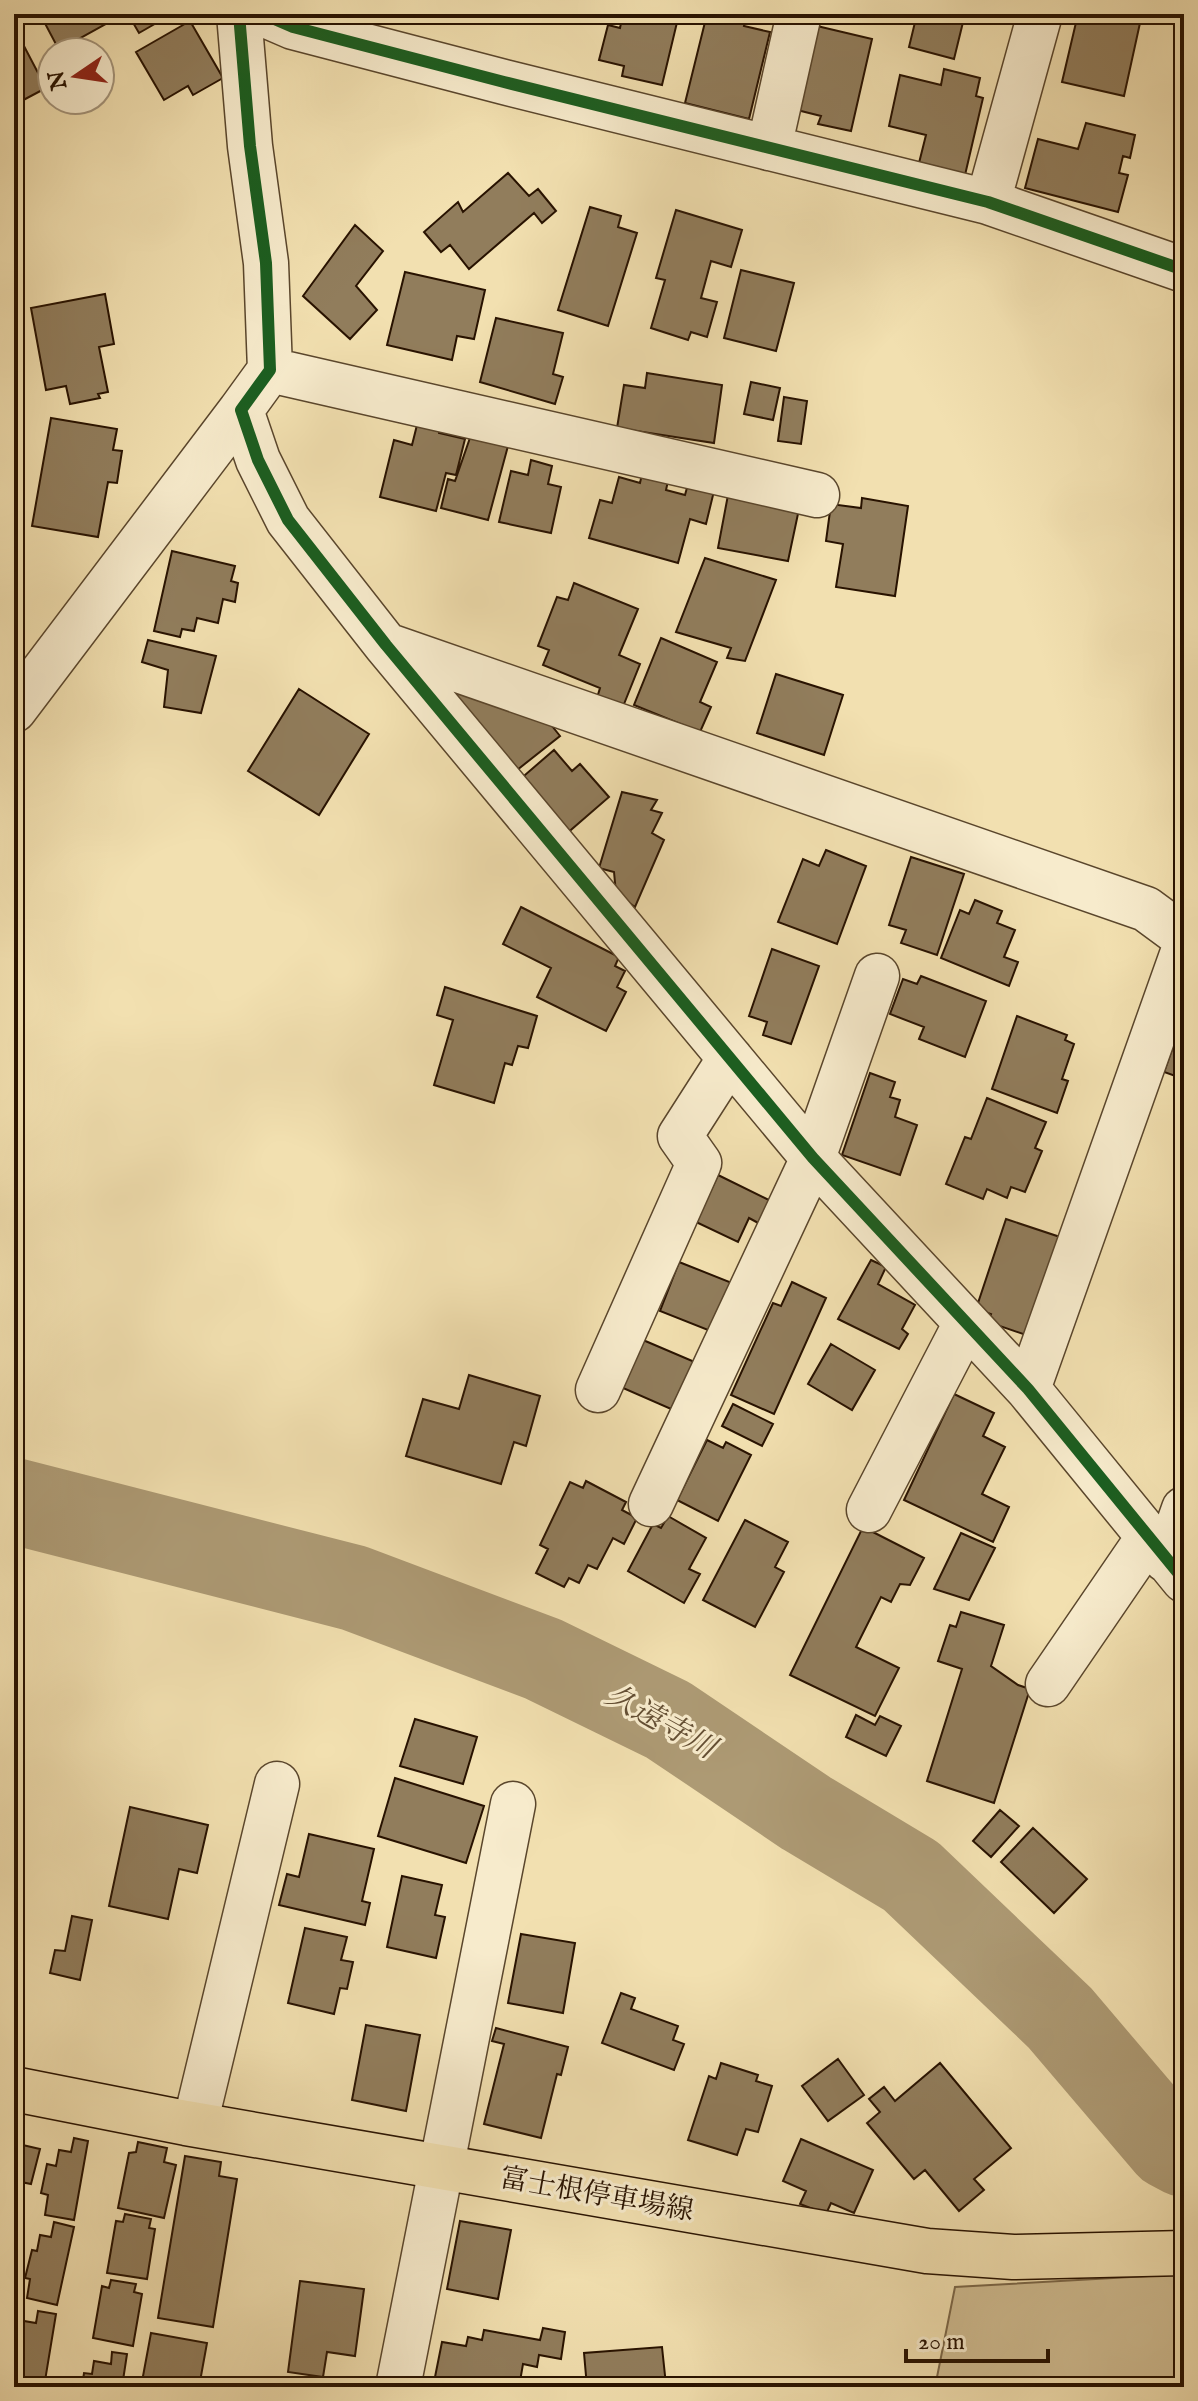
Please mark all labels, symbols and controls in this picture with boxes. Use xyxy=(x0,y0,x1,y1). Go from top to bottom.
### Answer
north arrow xyxy=(36,36,116,116)
text: N xyxy=(43,68,74,93)
water label: 久遠寺川 xyxy=(598,1677,724,1770)
street label: 富士根停車場線 xyxy=(497,2161,696,2230)
scale bar xyxy=(906,2313,1048,2363)
text: 20 m xyxy=(918,2327,965,2358)

